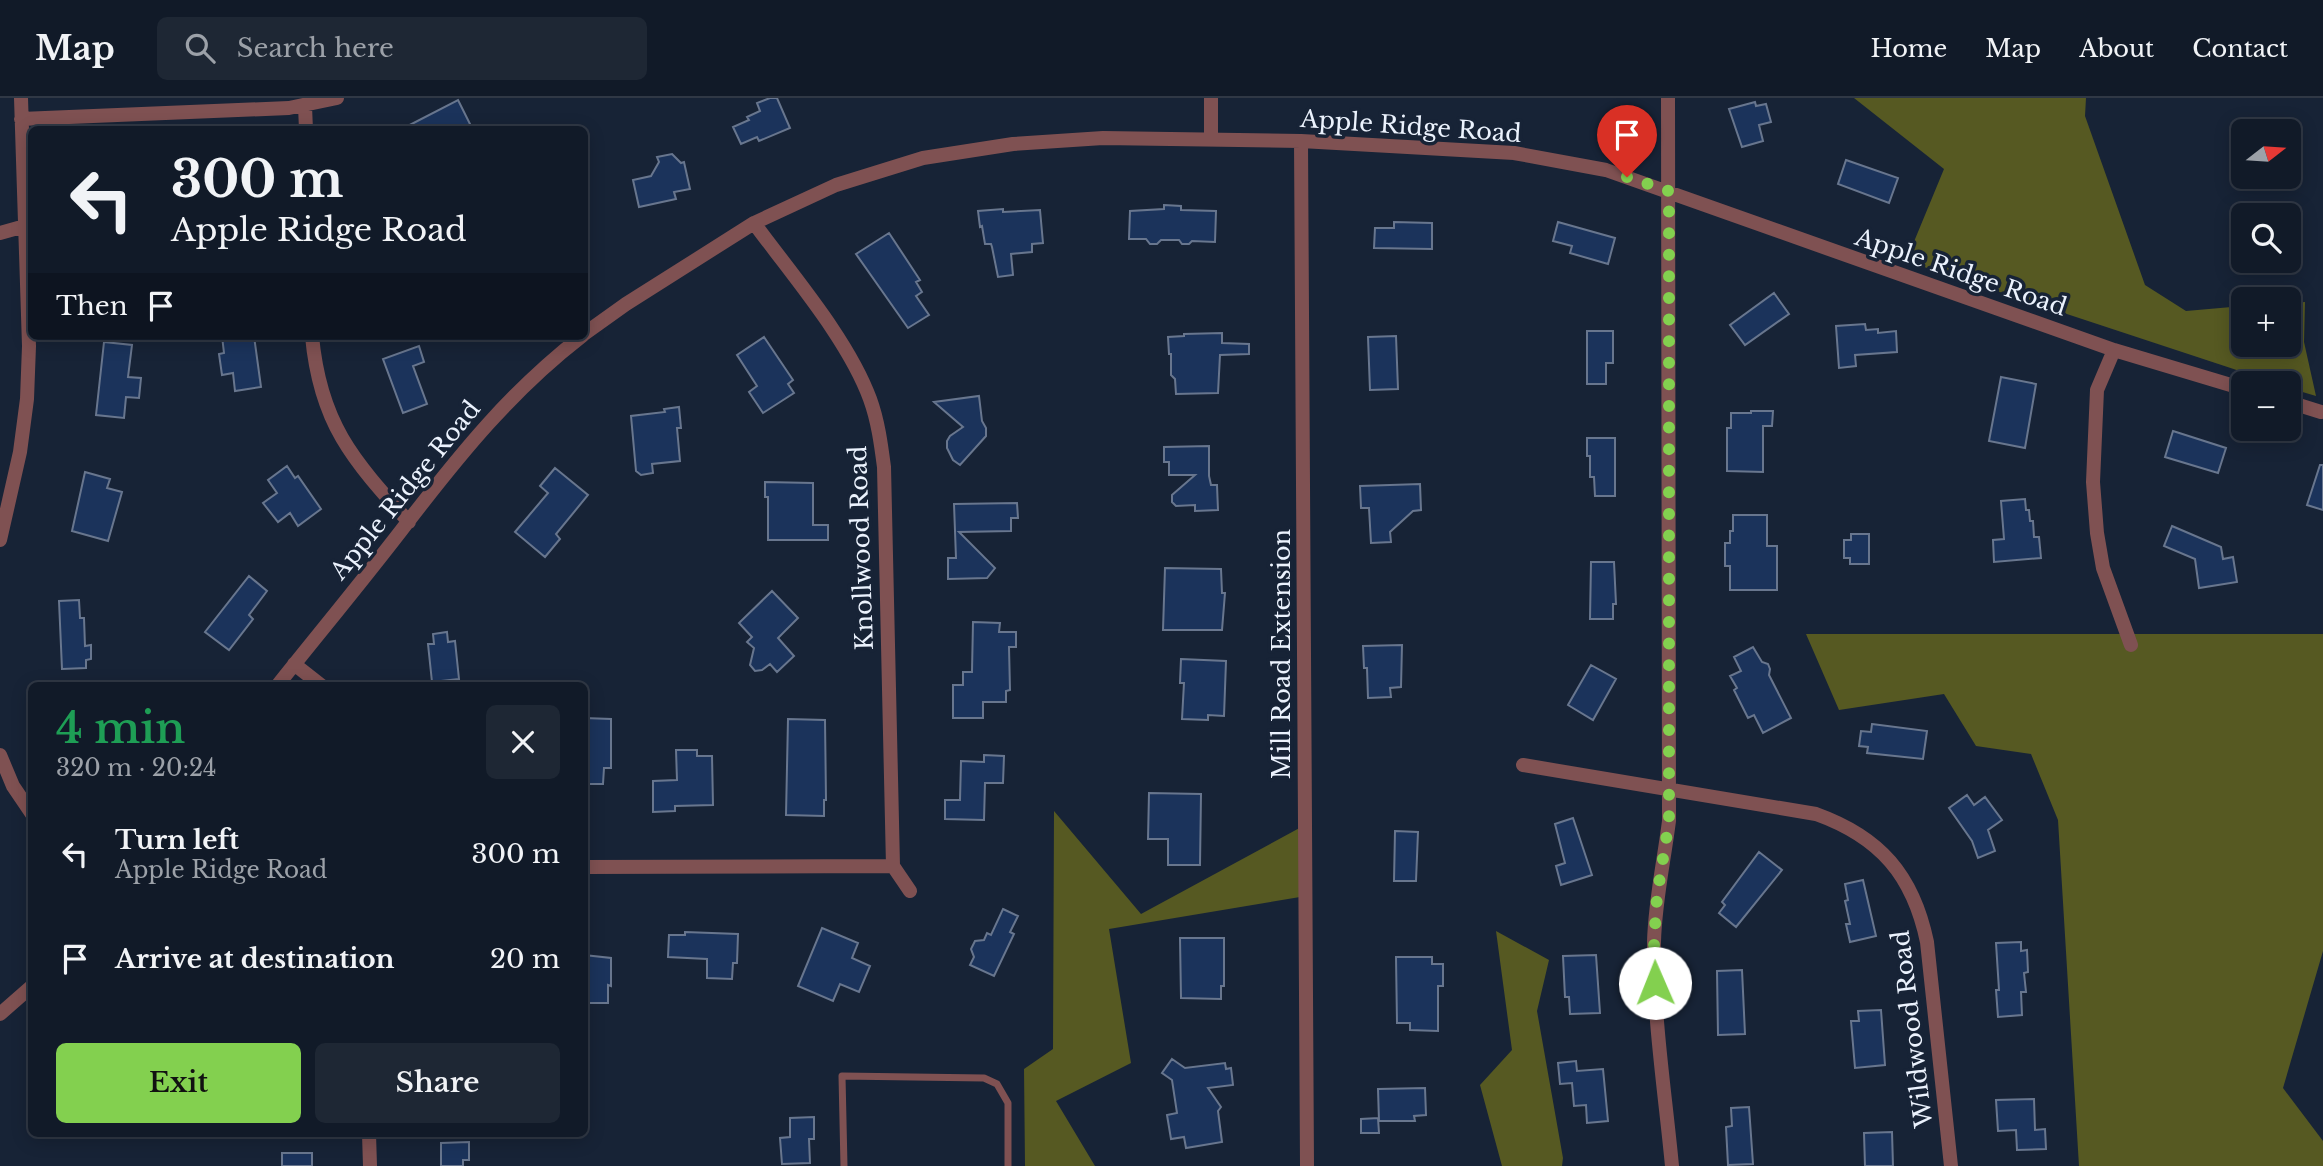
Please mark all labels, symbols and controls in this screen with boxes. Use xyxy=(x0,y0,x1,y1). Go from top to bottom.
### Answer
search box xyxy=(157,17,647,80)
text: Map xyxy=(35,28,115,69)
icon: search xyxy=(181,29,219,67)
text: Search here xyxy=(237,32,394,64)
text: Home xyxy=(1871,34,1947,63)
text: Map xyxy=(1985,34,2041,63)
text: About xyxy=(2079,34,2154,63)
text: Contact xyxy=(2192,34,2288,63)
street label: Apple Ridge Road xyxy=(1298,104,1523,148)
pin xyxy=(1597,105,1657,177)
icon: arrive xyxy=(1608,116,1646,154)
north arrow xyxy=(2231,119,2301,189)
map controls xyxy=(2231,119,2301,441)
text: 300 m xyxy=(171,149,343,210)
icon: left xyxy=(56,154,147,245)
button: search xyxy=(2231,203,2301,273)
text: Apple Ridge Road xyxy=(171,210,467,250)
street label: Apple Ridge Road xyxy=(1851,222,2070,322)
icon: arrive xyxy=(142,287,180,325)
button: + xyxy=(2231,287,2301,357)
text: Then xyxy=(56,290,128,322)
button: − xyxy=(2231,371,2301,441)
street label: Apple Ridge Road xyxy=(323,395,486,586)
street label: Knollwood Road xyxy=(843,445,879,651)
street label: Mill Road Extension xyxy=(1267,529,1296,779)
text: 4 min xyxy=(56,702,185,754)
button: close xyxy=(486,705,560,779)
text: 320 m · 20:24 xyxy=(56,754,217,782)
text: Turn left xyxy=(115,824,239,856)
icon: left xyxy=(56,835,94,873)
text: 300 m xyxy=(471,838,560,870)
text: Apple Ridge Road xyxy=(115,856,327,884)
street label: Wildwood Road xyxy=(1886,929,1939,1130)
icon: arrive xyxy=(56,940,94,978)
text: Arrive at destination xyxy=(115,943,395,975)
text: 20 m xyxy=(490,943,560,975)
position arrow xyxy=(1618,946,1692,1020)
button: Exit xyxy=(56,1043,301,1123)
button: Share xyxy=(315,1043,560,1123)

